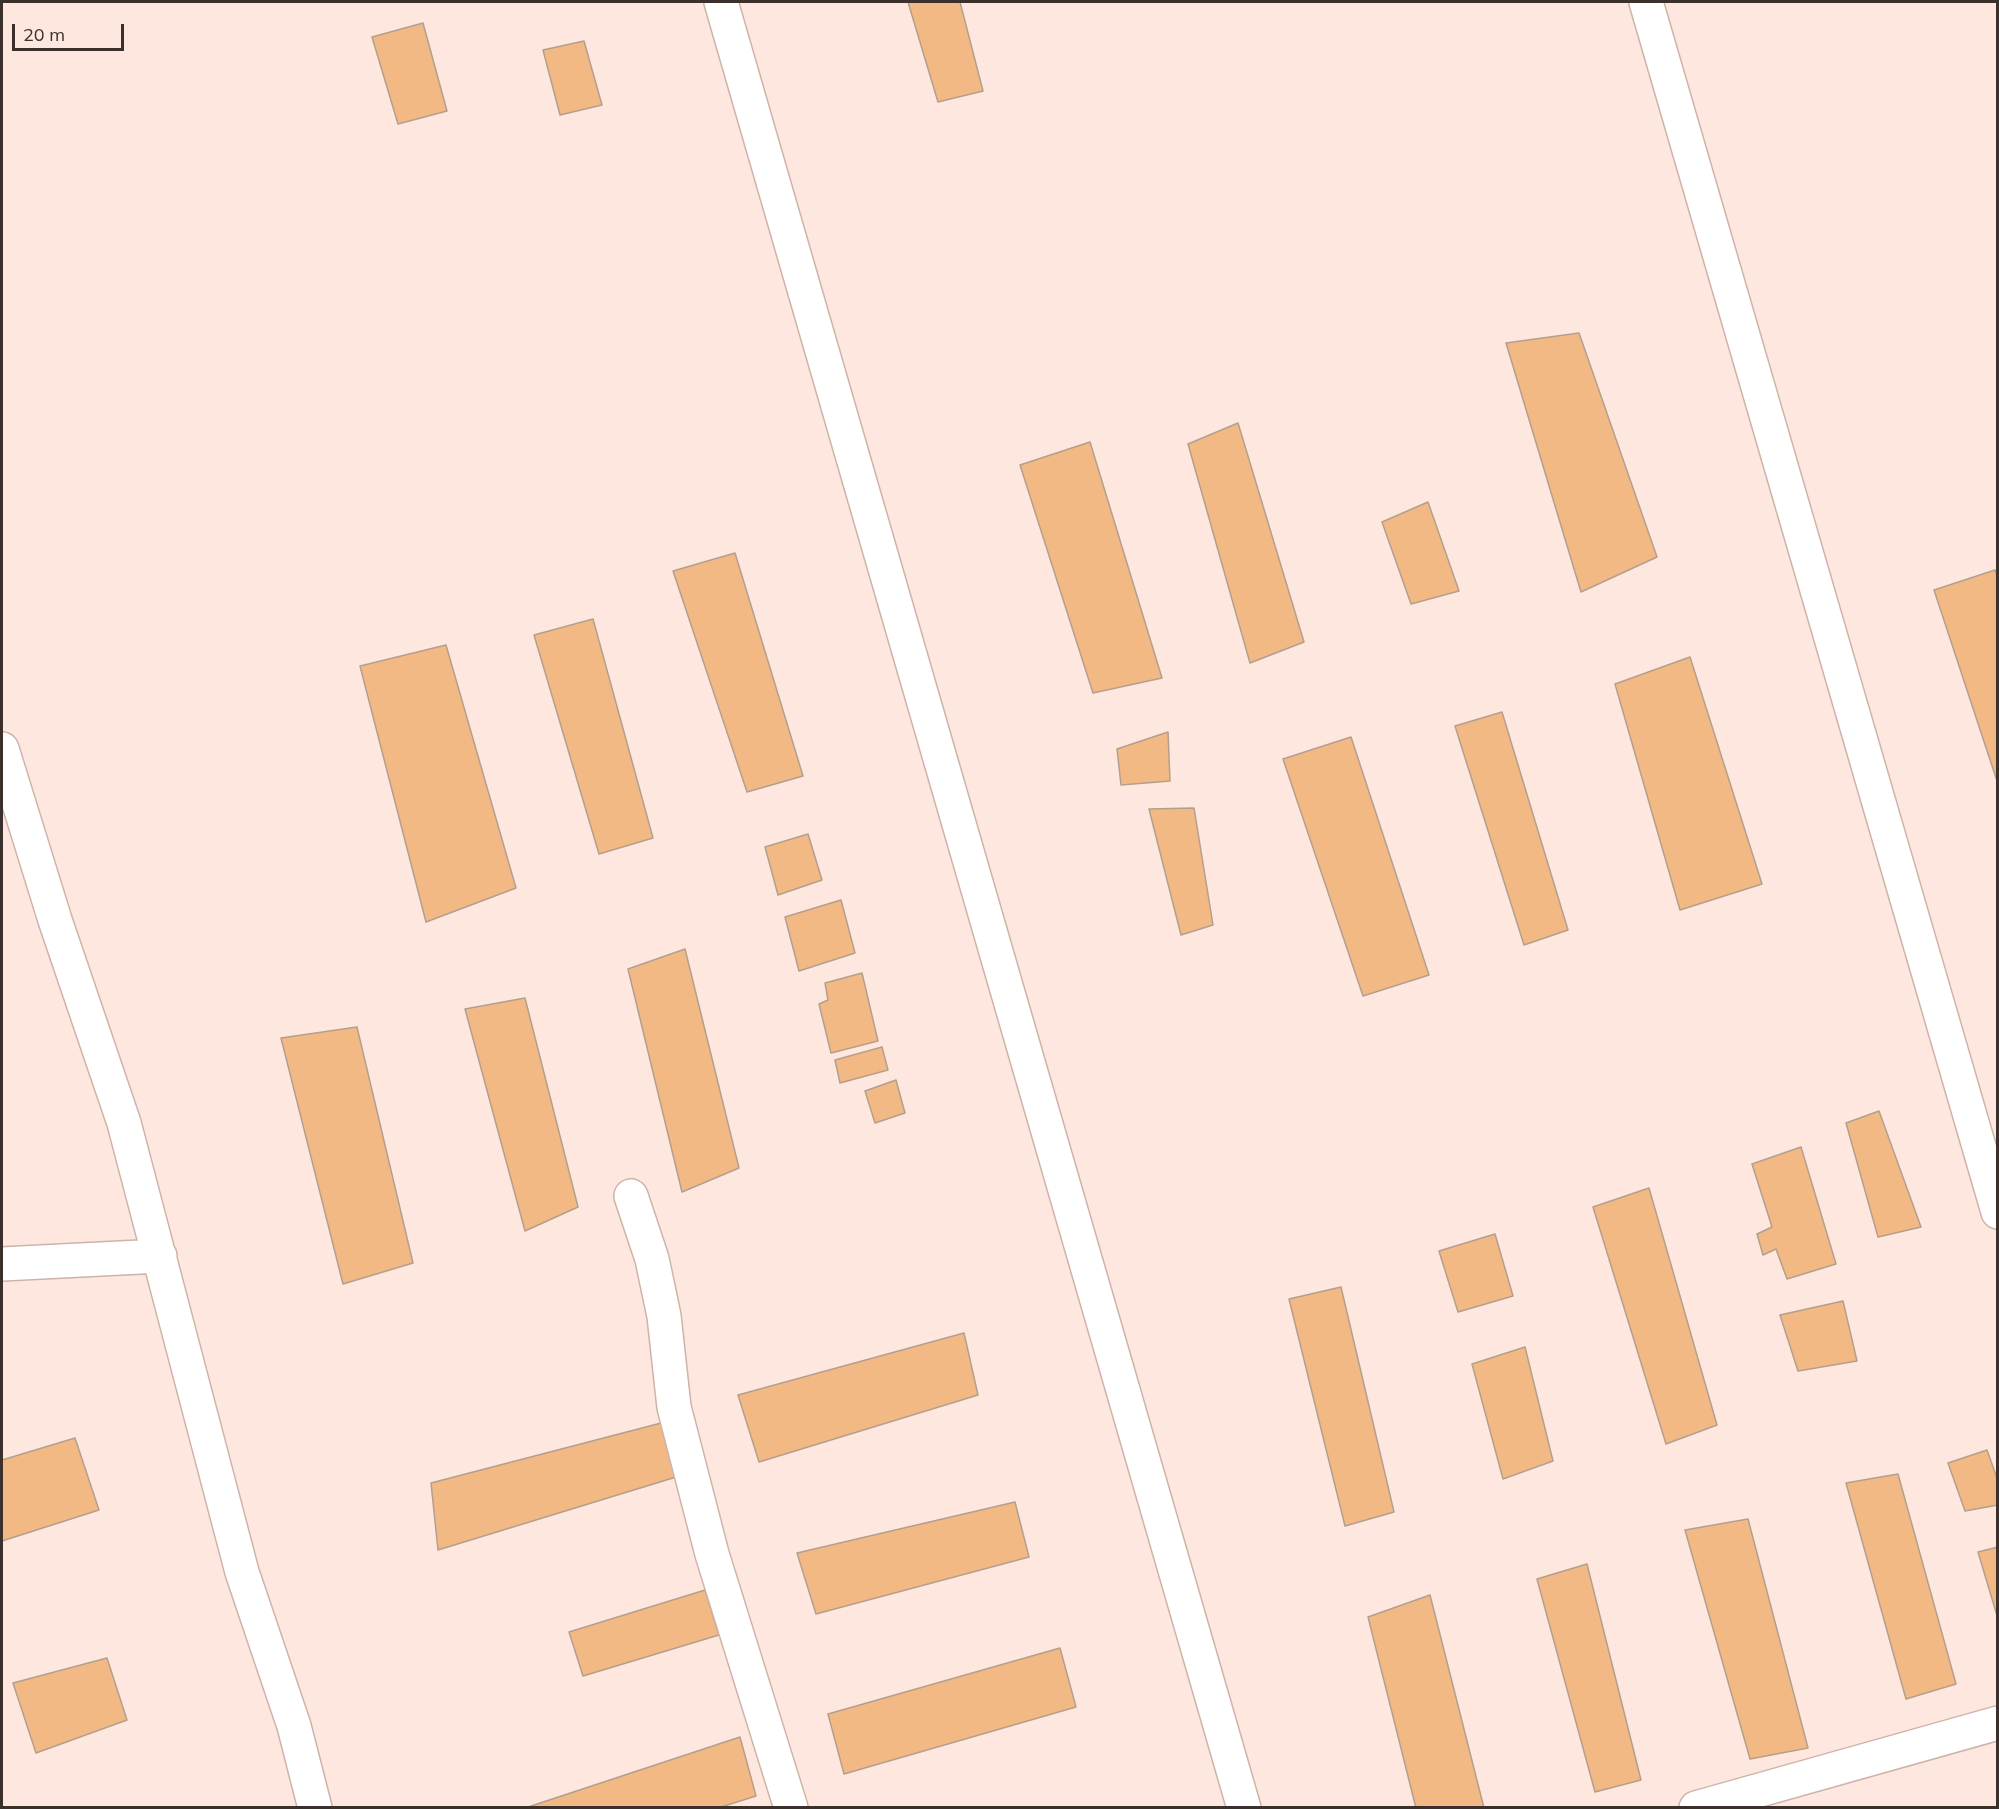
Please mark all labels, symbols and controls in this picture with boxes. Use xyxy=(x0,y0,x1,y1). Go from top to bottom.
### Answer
scale bar xyxy=(15,12,128,50)
text: 20 m xyxy=(23,23,65,46)

